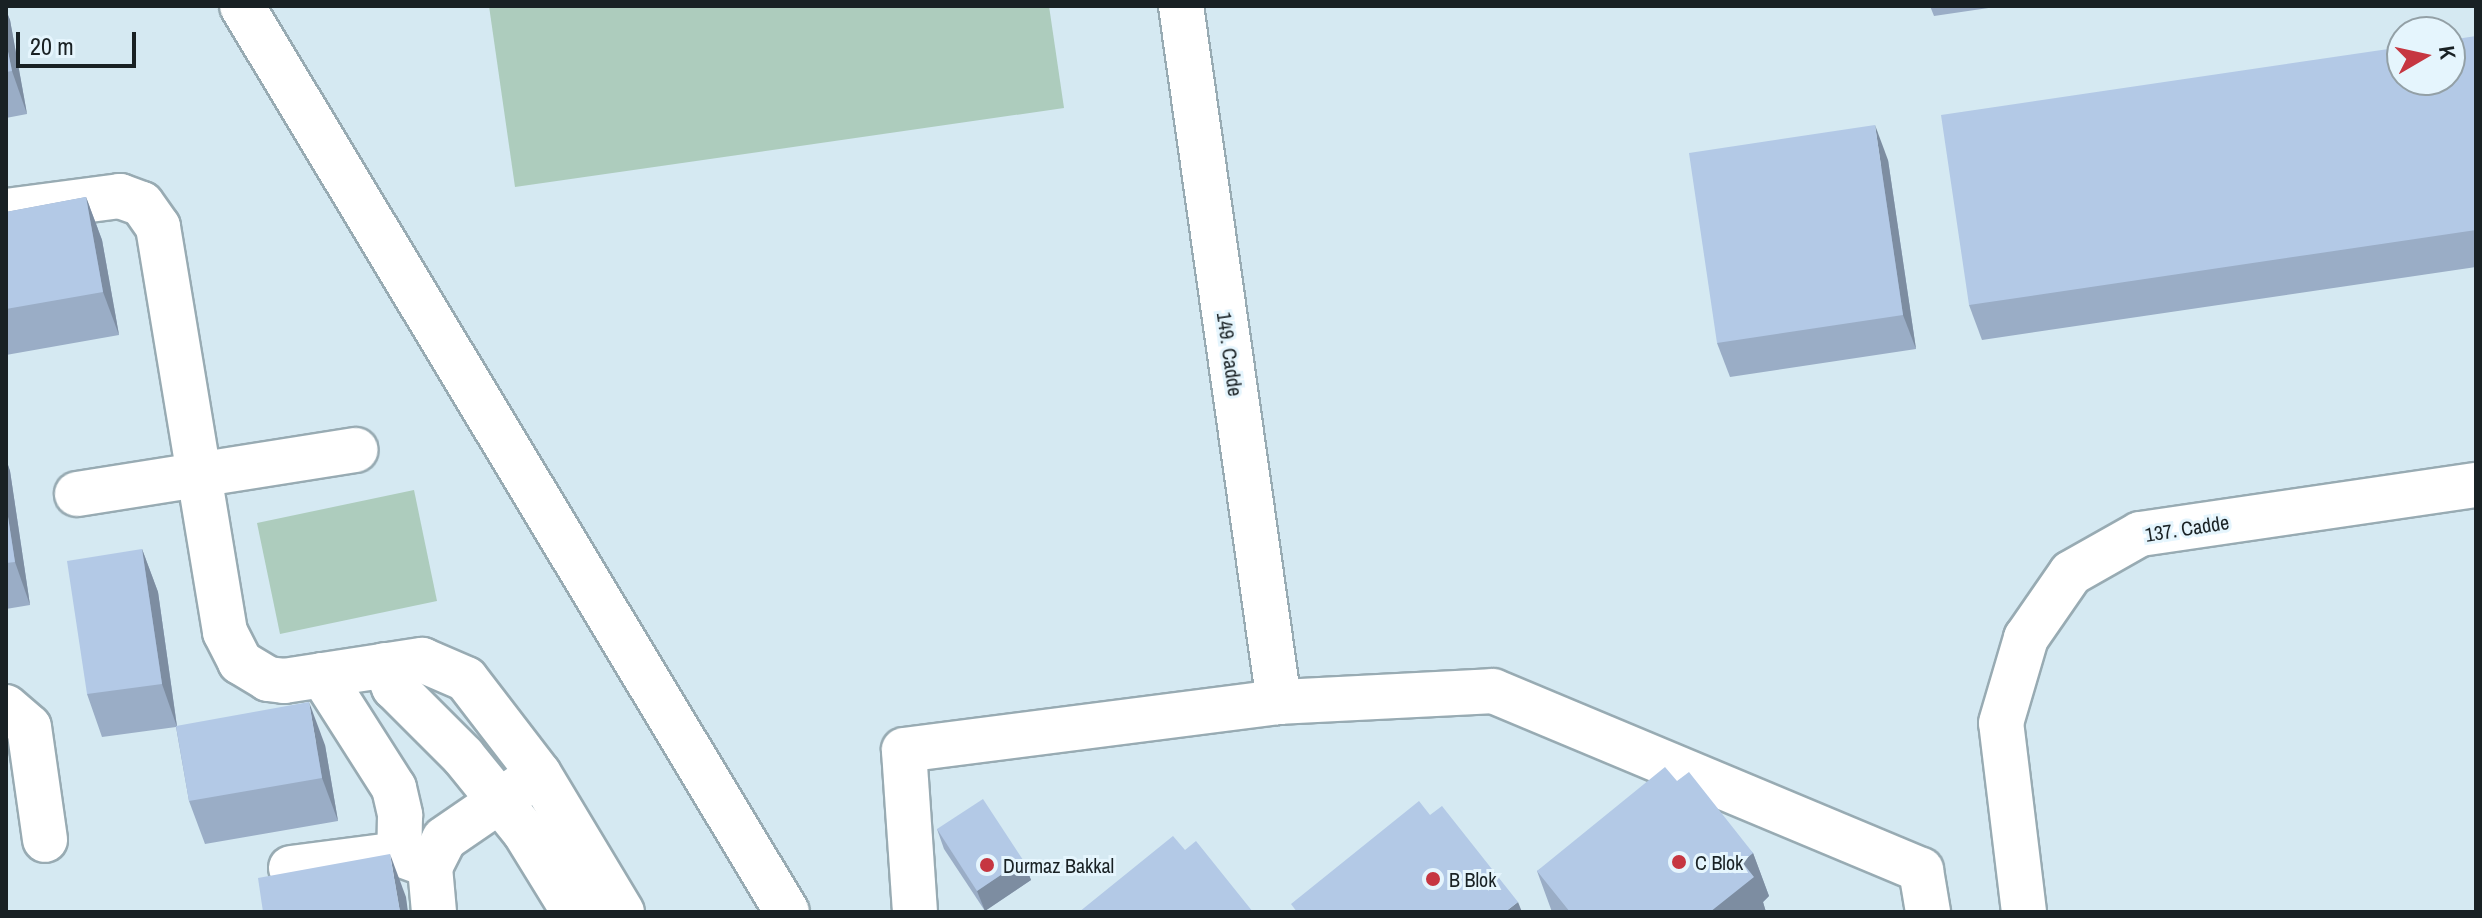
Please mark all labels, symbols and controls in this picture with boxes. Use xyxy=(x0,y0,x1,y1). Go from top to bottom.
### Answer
scale bar xyxy=(20,16,140,66)
north arrow xyxy=(2386,16,2466,96)
text: 20 m xyxy=(30,30,74,62)
text: K xyxy=(2432,44,2464,61)
street label: 149. Cadde xyxy=(1212,310,1248,398)
street label: 137. Cadde xyxy=(2143,510,2231,546)
place label: C Blok xyxy=(1695,850,1743,874)
place label: Durmaz Bakkal xyxy=(1003,853,1114,877)
marker: C Blok xyxy=(1670,853,1688,871)
marker: Durmaz Bakkal xyxy=(978,856,996,874)
place label: B Blok xyxy=(1449,867,1496,891)
marker: B Blok xyxy=(1424,870,1442,888)

